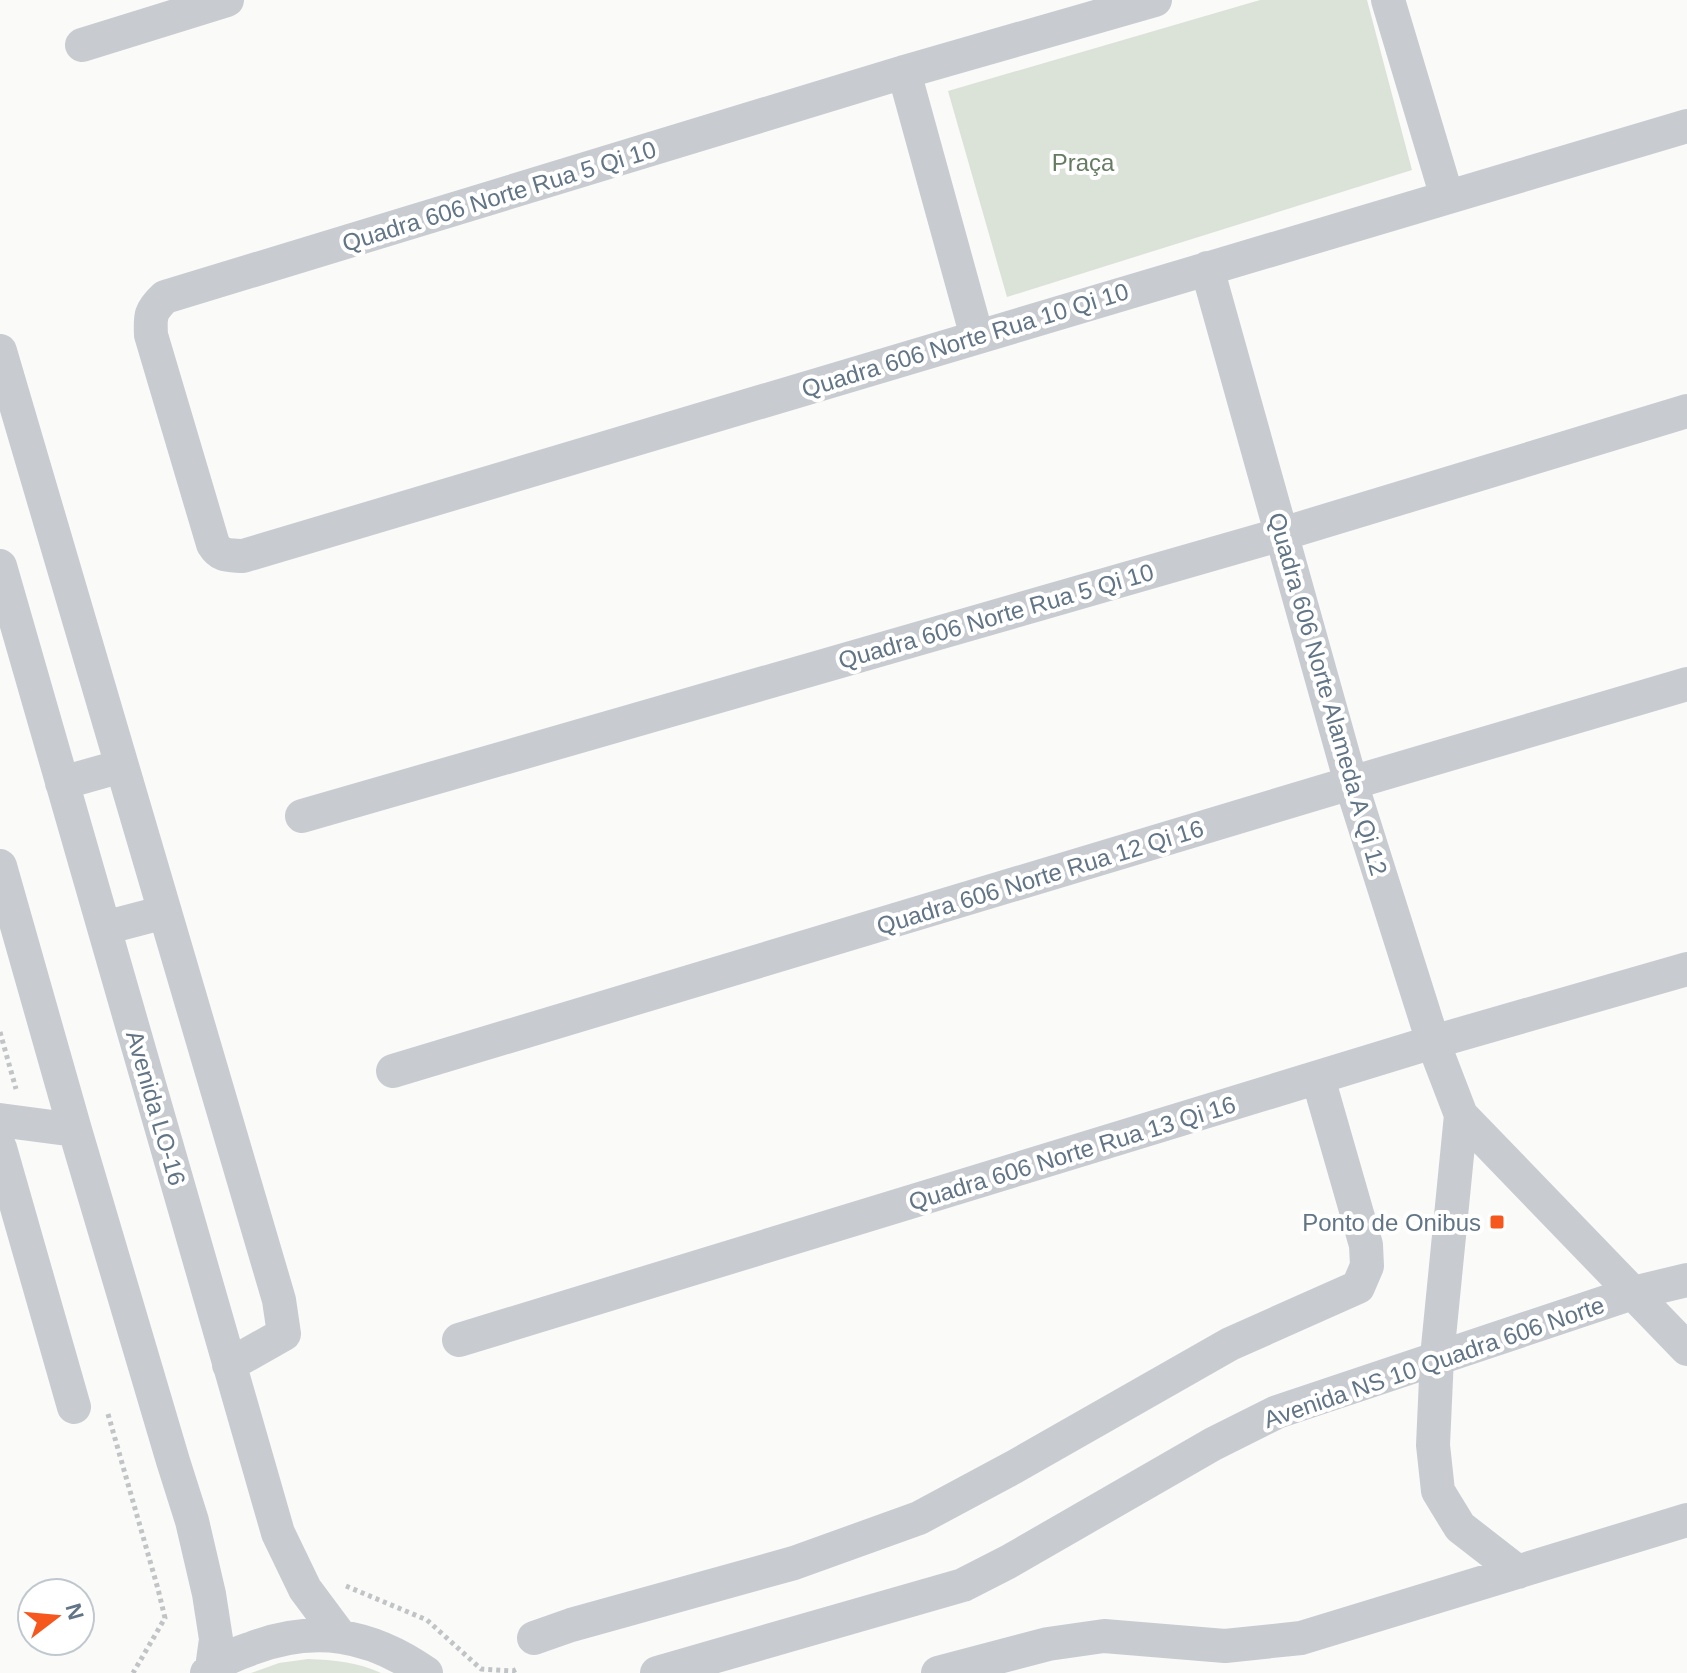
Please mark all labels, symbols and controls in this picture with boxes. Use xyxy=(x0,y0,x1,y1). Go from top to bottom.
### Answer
street label: Quadra 606 Norte Rua 5 Qi 10 xyxy=(339,135,659,257)
park label: Praça xyxy=(1052,149,1115,176)
street label: Quadra 606 Norte Rua 10 Qi 10 xyxy=(798,277,1132,403)
street label: Quadra 606 Norte Alameda A Qi 12 xyxy=(1263,509,1393,879)
street label: Quadra 606 Norte Rua 5 Qi 10 xyxy=(835,558,1157,674)
street label: Quadra 606 Norte Rua 12 Qi 16 xyxy=(873,814,1207,940)
street label: Avenida LO-16 xyxy=(121,1028,191,1188)
street label: Quadra 606 Norte Rua 13 Qi 16 xyxy=(905,1090,1239,1216)
place label: Ponto de Onibus xyxy=(1302,1209,1481,1236)
marker: Ponto de Onibus xyxy=(1488,1213,1506,1231)
street label: Avenida NS 10 Quadra 606 Norte xyxy=(1260,1291,1608,1433)
north arrow xyxy=(16,1577,96,1657)
text: N xyxy=(61,1601,89,1623)

